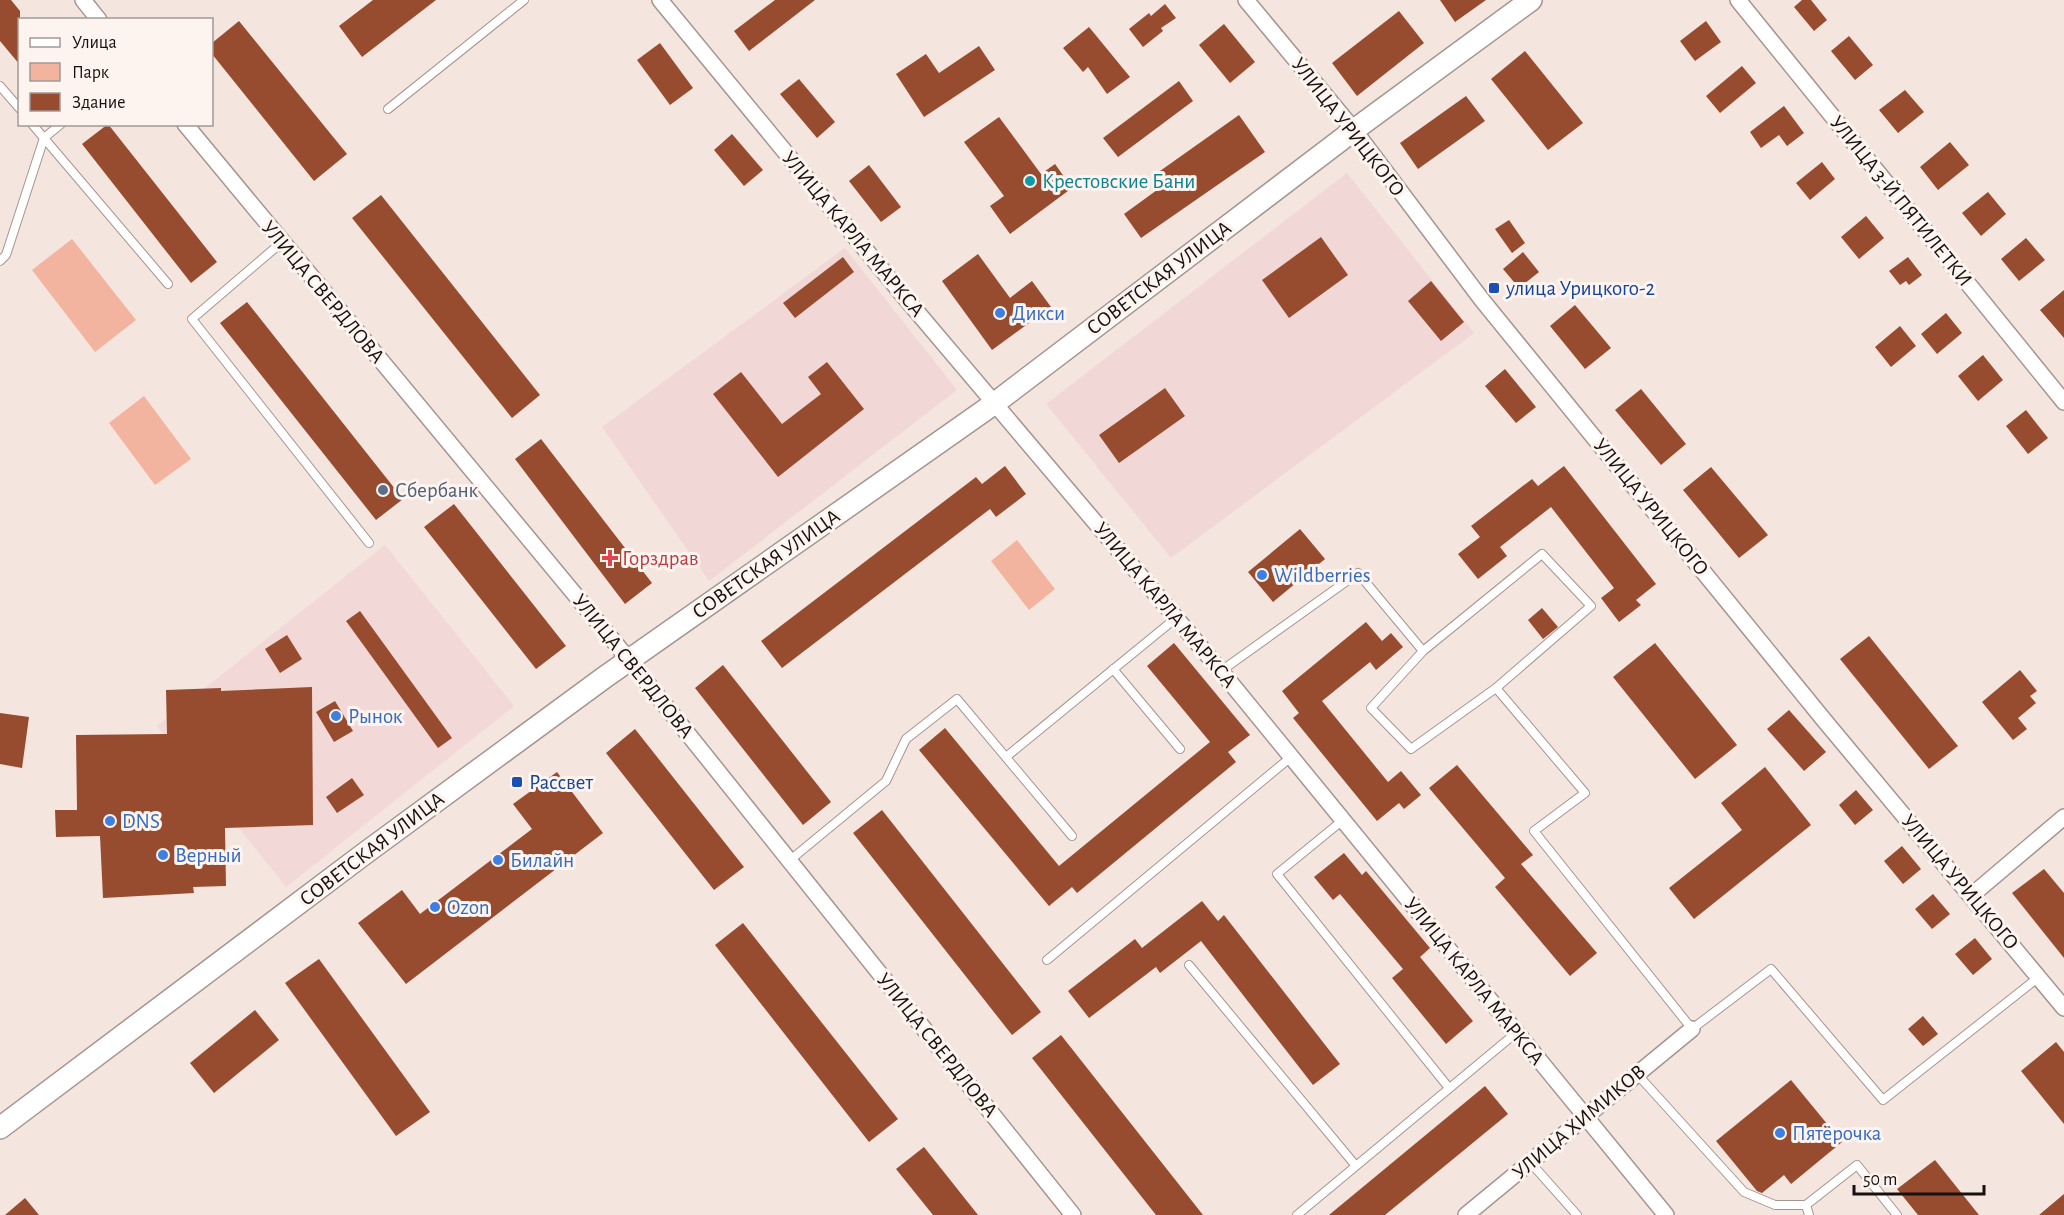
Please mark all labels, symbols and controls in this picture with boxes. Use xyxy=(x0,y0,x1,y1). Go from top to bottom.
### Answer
legend xyxy=(18,18,213,126)
text: Улица xyxy=(72,34,117,52)
street label: УЛИЦА УРИЦКОГО xyxy=(1287,54,1409,200)
text: Парк xyxy=(72,64,110,82)
text: Здание xyxy=(72,94,126,112)
street label: УЛИЦА 3-Й ПЯТИЛЕТКИ xyxy=(1826,111,1977,290)
street label: УЛИЦА КАРЛА МАРКСА xyxy=(778,147,928,321)
place label: Крестовские Бани xyxy=(1042,171,1196,192)
marker: Крестовские Бани xyxy=(1023,174,1037,188)
street label: УЛИЦА СВЕРДЛОВА xyxy=(258,217,388,367)
street label: СОВЕТСКАЯ УЛИЦА xyxy=(1083,217,1235,339)
place label: улица Урицкого-2 xyxy=(1505,278,1655,299)
marker: улица Урицкого-2 xyxy=(1487,281,1501,295)
place label: Дикси xyxy=(1012,303,1065,324)
marker: Дикси xyxy=(993,306,1007,320)
street label: УЛИЦА УРИЦКОГО xyxy=(1589,434,1713,580)
place label: Сбербанк xyxy=(395,480,478,501)
marker: Сбербанк xyxy=(376,483,390,497)
street label: СОВЕТСКАЯ УЛИЦА xyxy=(688,505,844,623)
street label: УЛИЦА КАРЛА МАРКСА xyxy=(1090,518,1240,692)
place label: Горздрав xyxy=(622,548,699,569)
marker: Горздрав xyxy=(603,551,617,565)
place label: Wildberries xyxy=(1274,565,1370,586)
marker: Wildberries xyxy=(1255,568,1269,582)
street label: УЛИЦА СВЕРДЛОВА xyxy=(569,590,697,742)
place label: Рынок xyxy=(348,706,403,727)
marker: Рынок xyxy=(329,709,343,723)
place label: Рассвет xyxy=(529,772,593,793)
marker: Рассвет xyxy=(510,775,524,789)
street label: СОВЕТСКАЯ УЛИЦА xyxy=(296,788,448,910)
street label: УЛИЦА УРИЦКОГО xyxy=(1897,810,2023,954)
place label: DNS xyxy=(122,811,160,832)
marker: DNS xyxy=(103,814,117,828)
place label: Верный xyxy=(175,845,242,866)
marker: Верный xyxy=(156,848,170,862)
place label: Билайн xyxy=(510,850,574,871)
marker: Билайн xyxy=(491,853,505,867)
street label: УЛИЦА КАРЛА МАРКСА xyxy=(1400,893,1548,1069)
place label: Ozon xyxy=(447,897,490,918)
marker: Ozon xyxy=(428,900,442,914)
street label: УЛИЦА СВЕРДЛОВА xyxy=(873,969,1001,1121)
street label: УЛИЦА ХИМИКОВ xyxy=(1509,1061,1649,1183)
place label: Пятёрочка xyxy=(1792,1123,1882,1144)
marker: Пятёрочка xyxy=(1773,1126,1787,1140)
scale bar xyxy=(1854,1158,1984,1196)
text: 50 m xyxy=(1863,1171,1897,1189)

